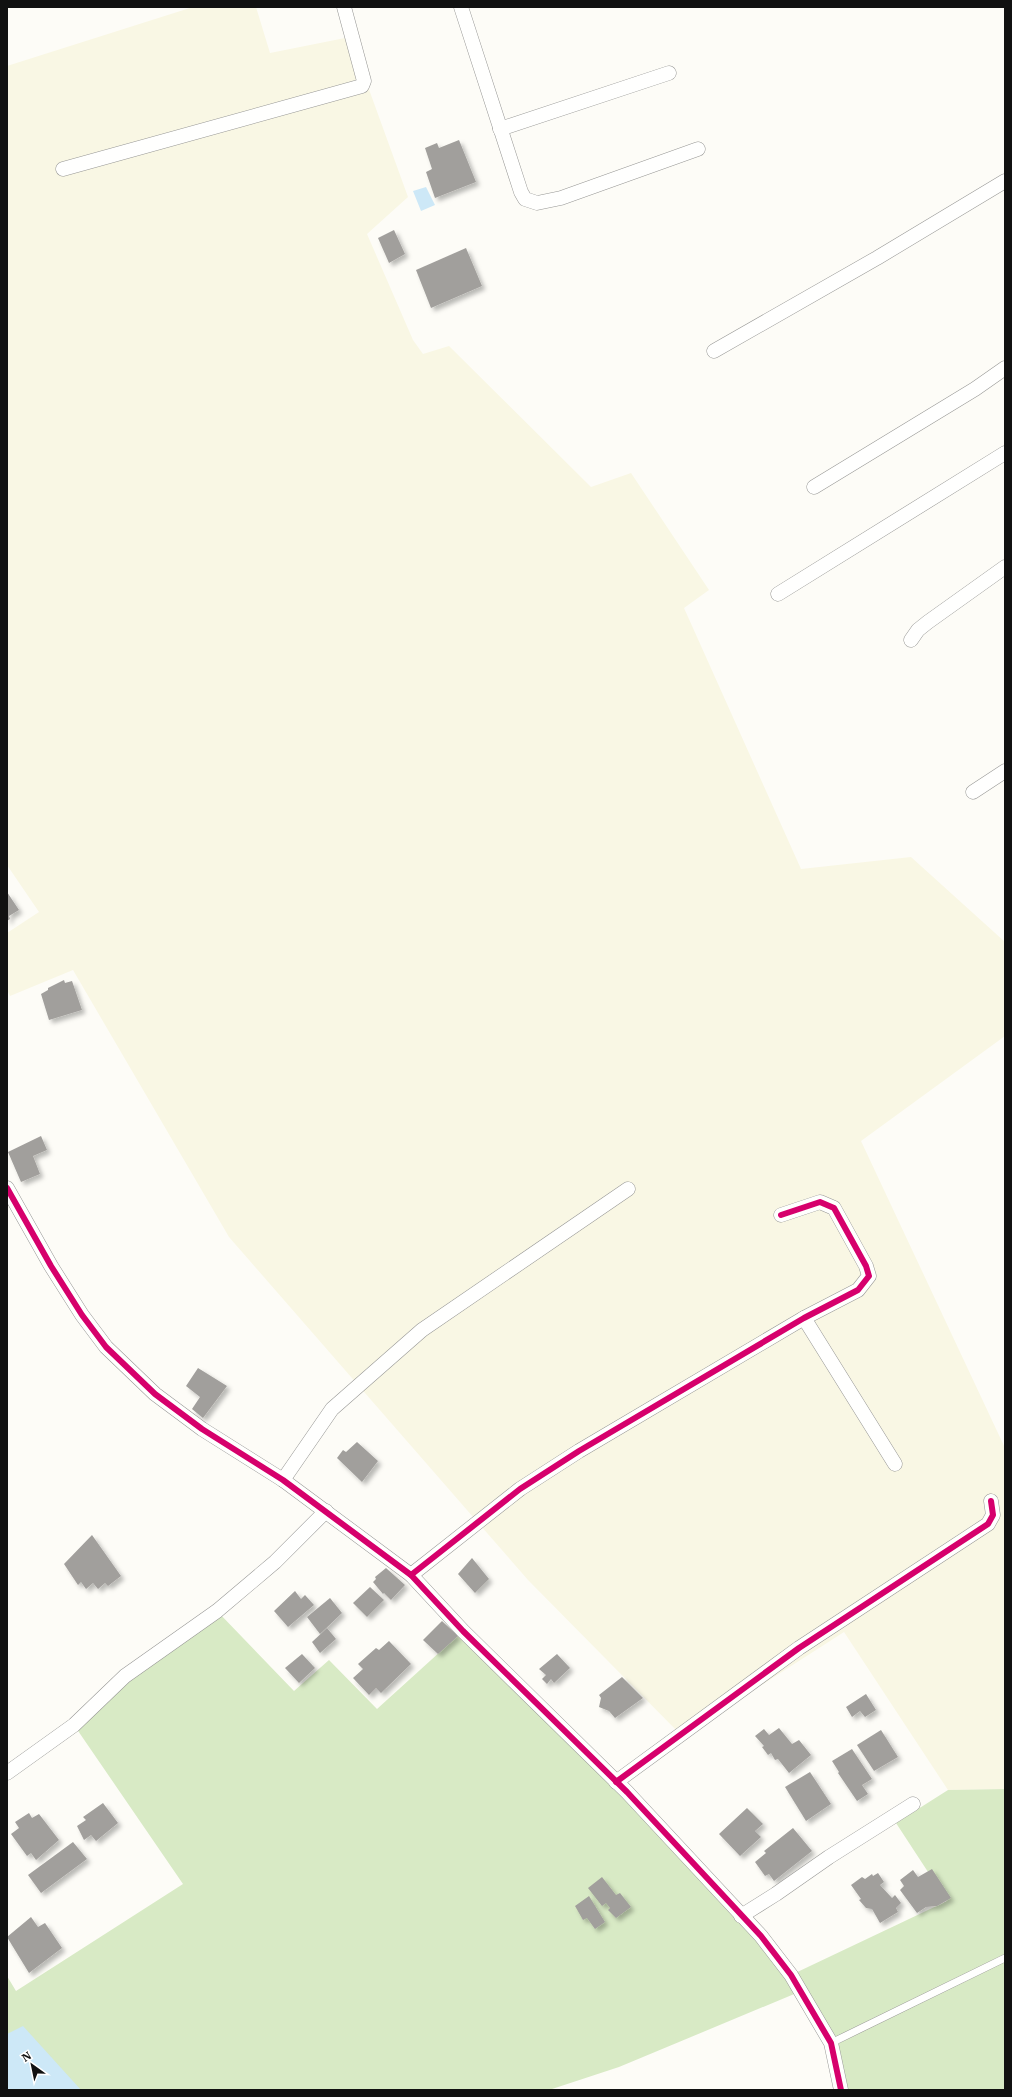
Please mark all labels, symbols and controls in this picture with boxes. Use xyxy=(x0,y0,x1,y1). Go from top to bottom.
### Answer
north arrow xyxy=(12,2045,52,2085)
text: N xyxy=(19,2048,34,2065)

